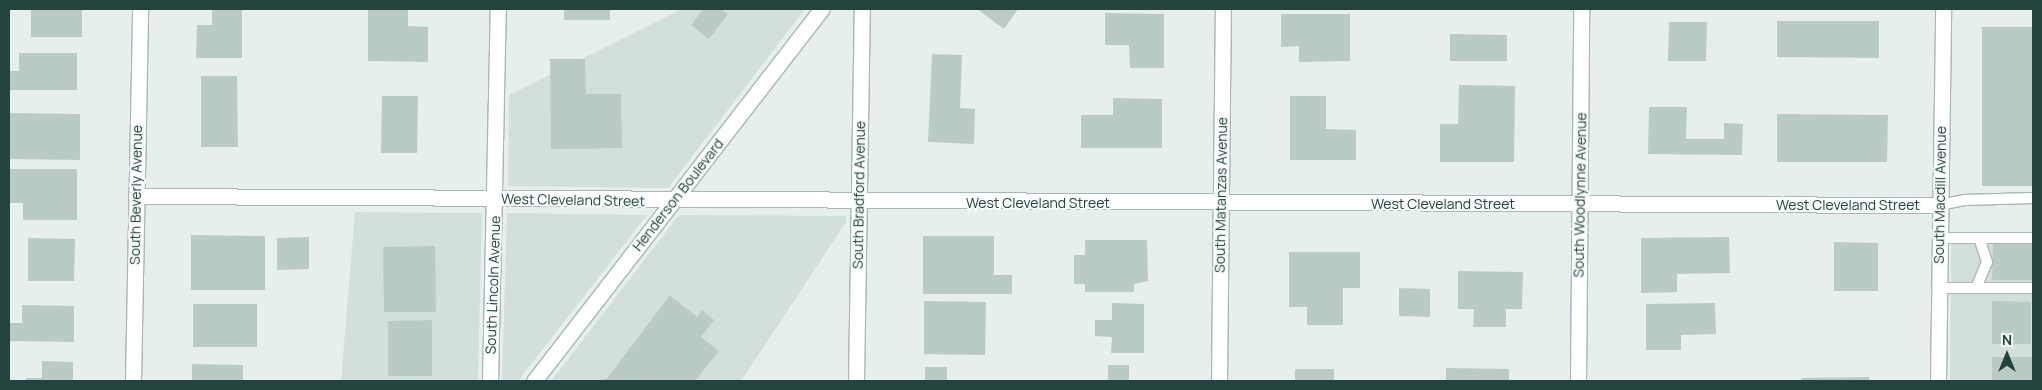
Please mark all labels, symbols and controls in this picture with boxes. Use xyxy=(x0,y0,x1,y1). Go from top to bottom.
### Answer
street label: South Woodlynne Avenue xyxy=(1570,112,1590,278)
street label: South Matanzas Avenue xyxy=(1211,117,1231,273)
street label: South Bradford Avenue xyxy=(849,121,869,269)
street label: South Beverly Avenue xyxy=(126,125,146,265)
street label: South Macdill Avenue xyxy=(1930,126,1950,264)
street label: Henderson Boulevard xyxy=(629,136,727,254)
street label: West Cleveland Street xyxy=(501,190,645,210)
street label: West Cleveland Street xyxy=(966,195,1110,211)
street label: West Cleveland Street xyxy=(1371,196,1515,212)
street label: West Cleveland Street xyxy=(1776,197,1920,213)
street label: South Lincoln Avenue xyxy=(482,215,504,355)
north arrow xyxy=(1982,330,2032,380)
text: N xyxy=(2002,330,2012,349)

